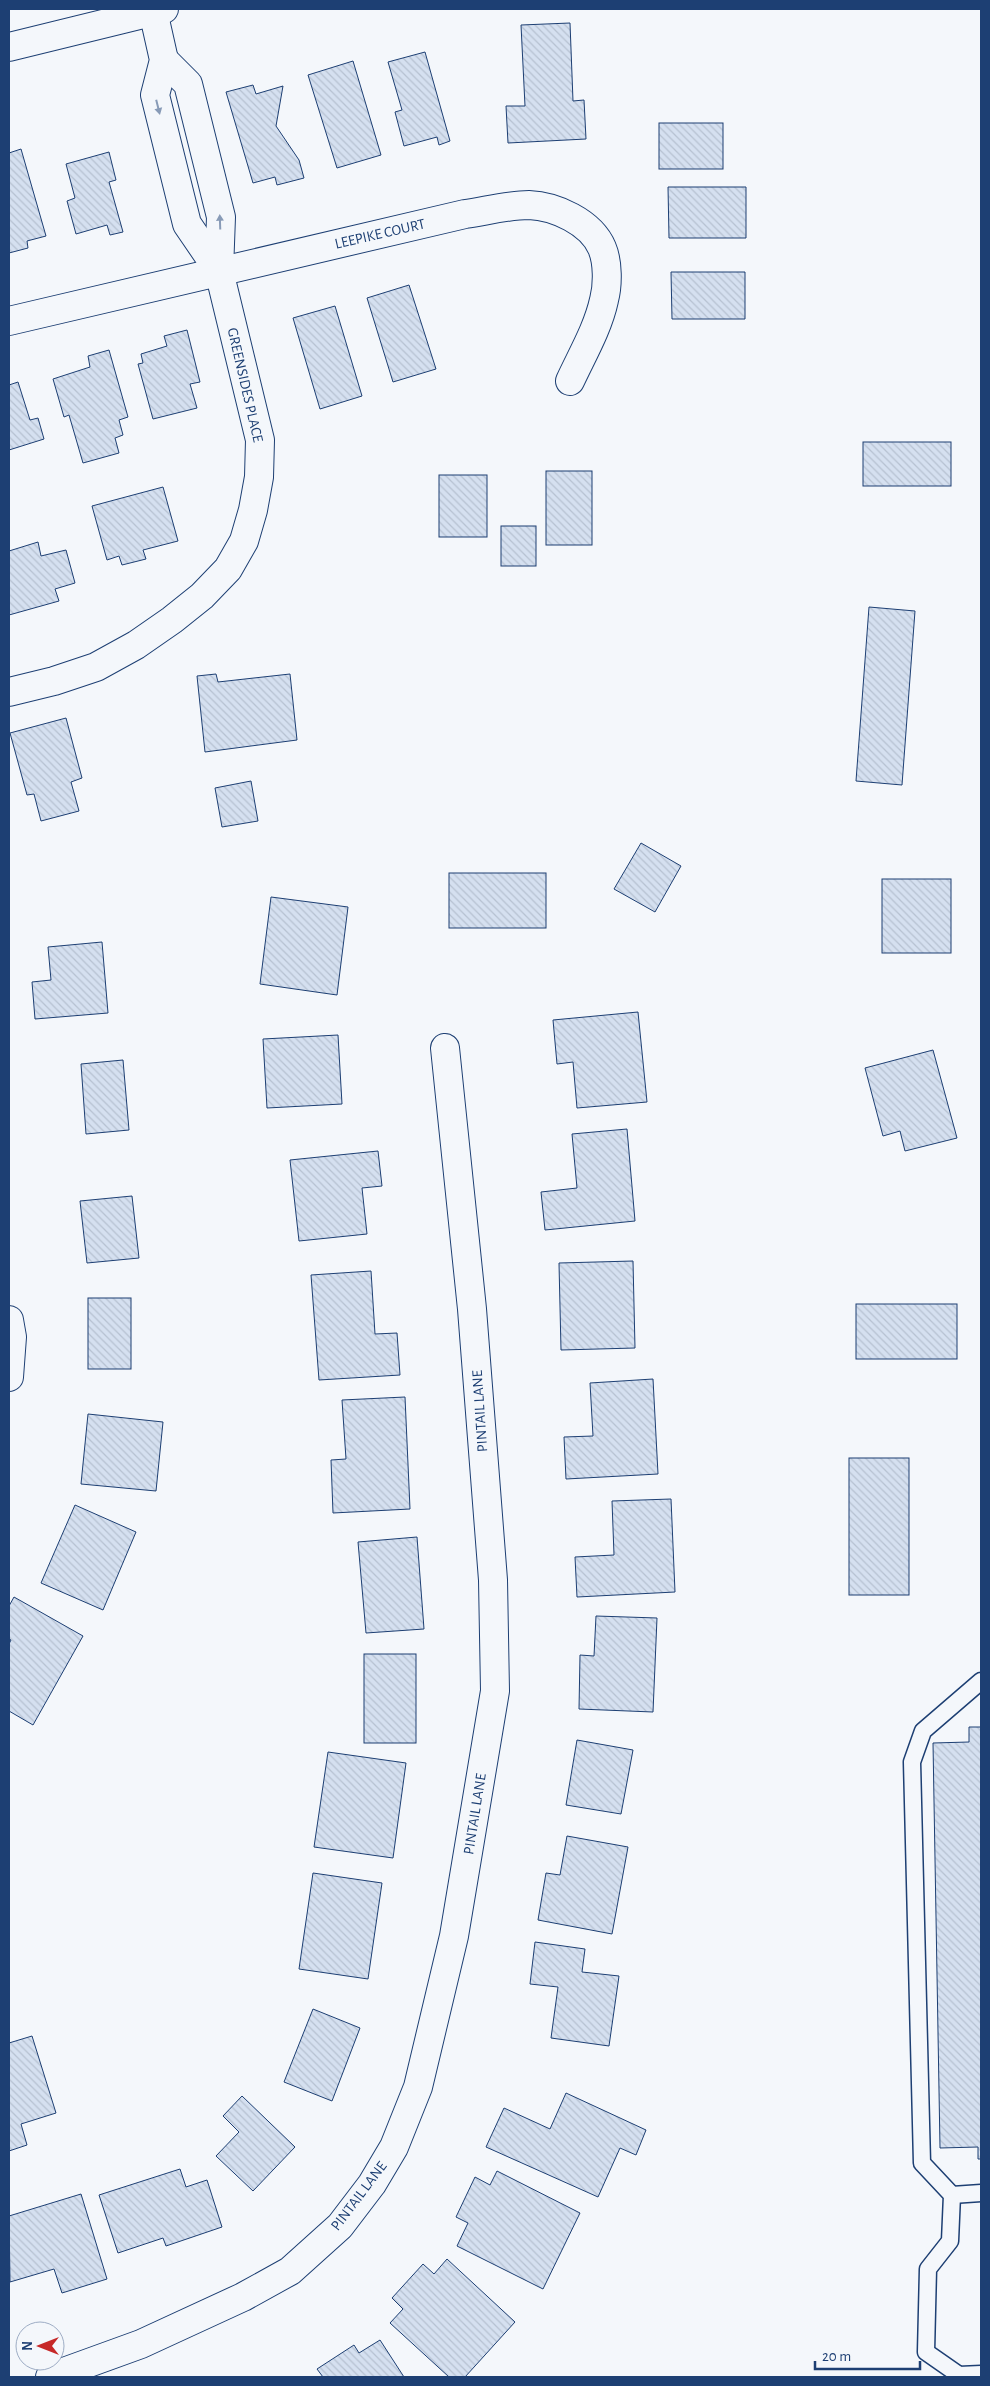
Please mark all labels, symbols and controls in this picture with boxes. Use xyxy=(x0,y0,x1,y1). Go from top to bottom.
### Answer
one-way arrow xyxy=(154,99,162,114)
one-way arrow xyxy=(216,214,224,230)
street label: LEEPIKE COURT xyxy=(333,216,427,252)
street label: GREENSIDES PLACE xyxy=(225,326,265,444)
street label: PINTAIL LANE xyxy=(470,1369,490,1453)
street label: PINTAIL LANE xyxy=(461,1772,489,1856)
street label: PINTAIL LANE xyxy=(328,2159,390,2233)
north arrow xyxy=(15,2321,65,2371)
scale bar xyxy=(815,2338,920,2370)
text: N xyxy=(21,2341,35,2351)
text: 20 m xyxy=(822,2349,851,2364)

